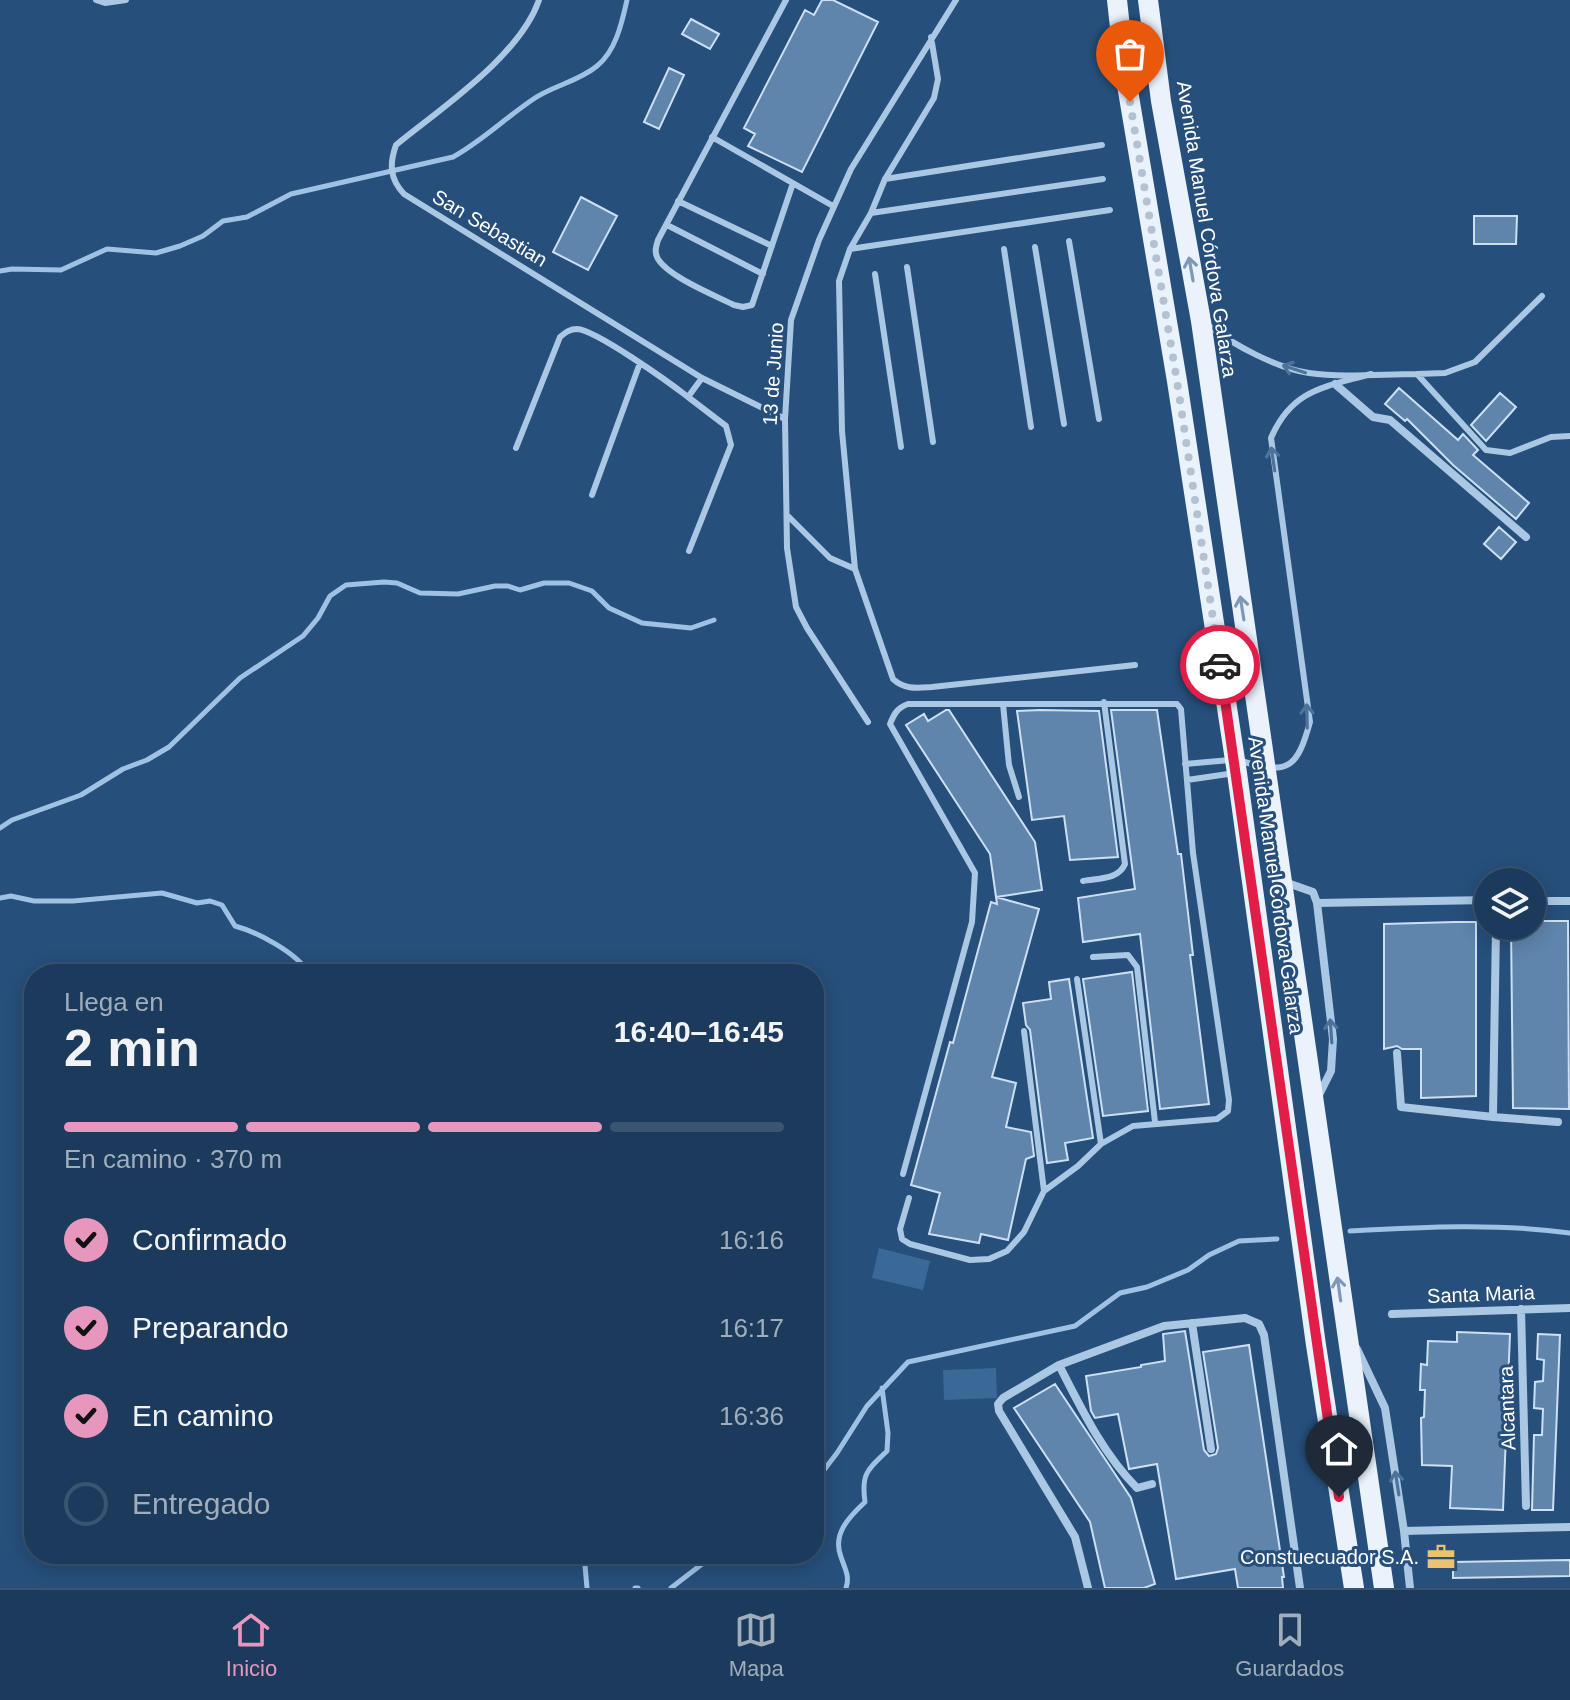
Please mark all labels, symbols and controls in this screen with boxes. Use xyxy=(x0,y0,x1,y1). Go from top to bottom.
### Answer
pin xyxy=(1096,20,1164,102)
icon: bag xyxy=(1108,32,1152,76)
street label: Avenida Manuel Córdova Galarza xyxy=(1173,79,1241,380)
street label: San Sebastian xyxy=(429,185,551,271)
one-way arrow xyxy=(1183,257,1198,282)
street label: 13 de Junio xyxy=(758,322,788,426)
one-way arrow xyxy=(1282,360,1307,375)
one-way arrow xyxy=(1266,446,1281,473)
one-way arrow xyxy=(1234,596,1249,622)
courier xyxy=(1180,625,1260,705)
icon: car xyxy=(1198,643,1242,687)
one-way arrow xyxy=(1299,704,1315,730)
street label: Avenida Manuel Córdova Galarza xyxy=(1244,735,1308,1036)
map controls xyxy=(1474,868,1546,940)
button: layers xyxy=(1474,868,1546,940)
text: Llega en xyxy=(64,987,164,1017)
text: 16:40–16:45 xyxy=(614,1015,784,1048)
one-way arrow xyxy=(1323,1018,1338,1045)
text: 2 min xyxy=(64,1019,200,1077)
text: En camino · 370 m xyxy=(64,1144,282,1174)
icon: check xyxy=(64,1218,108,1262)
text: Confirmado xyxy=(132,1223,287,1256)
text: 16:16 xyxy=(719,1225,784,1255)
one-way arrow xyxy=(1331,1277,1346,1302)
street label: Santa Maria xyxy=(1427,1281,1536,1307)
icon: check xyxy=(64,1306,108,1350)
text: Preparando xyxy=(132,1311,289,1344)
text: 16:17 xyxy=(719,1313,784,1343)
street label: Alcantara xyxy=(1495,1365,1519,1451)
icon: check xyxy=(64,1394,108,1438)
text: En camino xyxy=(132,1399,274,1432)
text: 16:36 xyxy=(719,1401,784,1431)
pin xyxy=(1305,1415,1373,1497)
icon: home xyxy=(1317,1427,1361,1471)
one-way arrow xyxy=(1389,1471,1404,1496)
text: Entregado xyxy=(132,1487,270,1520)
office icon: Constuecuador S.A. xyxy=(1426,1542,1456,1572)
place label: Constuecuador S.A. xyxy=(1240,1546,1419,1568)
tab: Inicio xyxy=(226,1608,277,1682)
tab: Mapa xyxy=(729,1608,784,1682)
tab: Guardados xyxy=(1235,1608,1344,1682)

